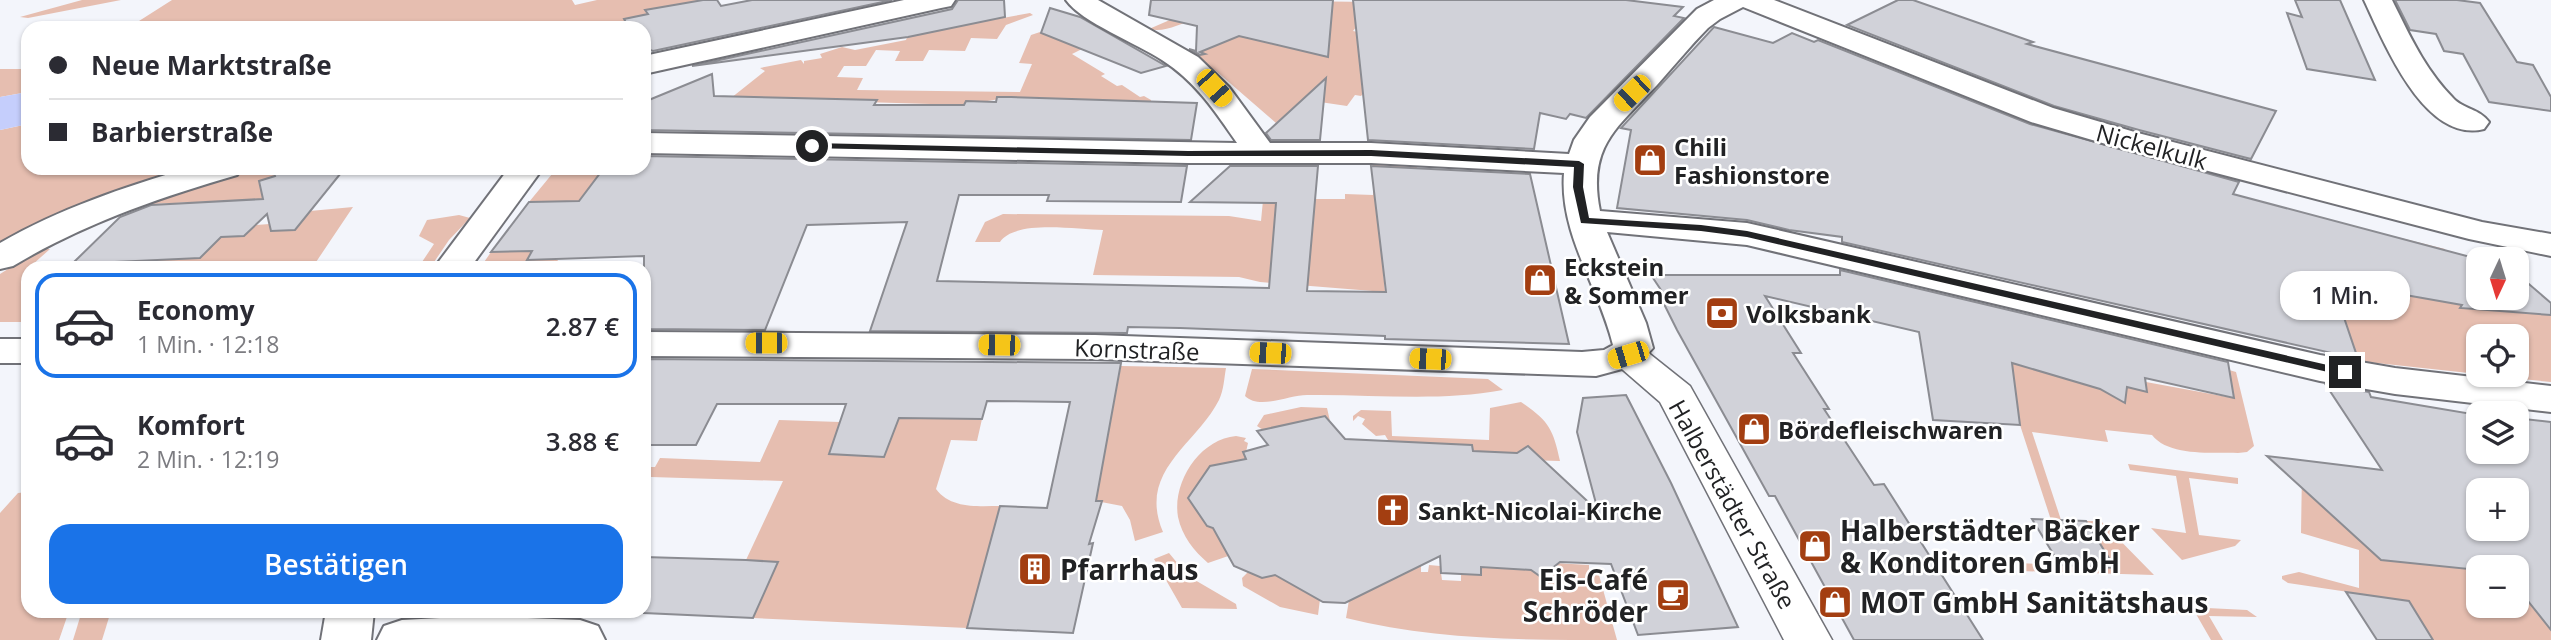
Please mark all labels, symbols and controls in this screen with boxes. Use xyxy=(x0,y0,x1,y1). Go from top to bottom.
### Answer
text: Neue Marktstraße xyxy=(91,47,332,83)
car xyxy=(1193,65,1236,111)
car xyxy=(1610,71,1655,115)
text: Barbierstraße xyxy=(91,114,273,150)
street label: Nickelkulk xyxy=(2093,115,2212,177)
route start xyxy=(796,130,828,162)
place label: Chili Fashionstore xyxy=(1674,130,1830,191)
shop icon: Chili Fashionstore xyxy=(1631,141,1669,179)
north arrow xyxy=(2466,247,2529,310)
map controls xyxy=(2466,247,2529,618)
place label: Eckstein & Sommer xyxy=(1564,250,1689,311)
shop icon: Eckstein & Sommer xyxy=(1521,261,1559,299)
callout: 1 Min. xyxy=(2280,270,2410,320)
text: 1 Min. xyxy=(2311,279,2379,311)
text: Economy xyxy=(137,292,255,328)
icon: car xyxy=(53,294,116,357)
bank icon: Volksbank xyxy=(1703,294,1741,332)
place label: Volksbank xyxy=(1746,297,1871,330)
text: 2.87 € xyxy=(546,308,619,344)
button: locate xyxy=(2466,324,2529,387)
text: 1 Min. · 12:18 xyxy=(137,328,279,360)
street label: Kornstraße xyxy=(1074,330,1200,368)
car xyxy=(746,333,788,354)
car xyxy=(978,334,1021,356)
car xyxy=(1605,339,1652,371)
car xyxy=(1249,342,1292,364)
car xyxy=(1409,348,1452,370)
route end xyxy=(2329,356,2361,388)
street label: Halberstädter Straße xyxy=(1662,393,1804,615)
button: layers xyxy=(2466,401,2529,464)
text: Komfort xyxy=(137,407,245,443)
icon: car xyxy=(53,409,116,472)
shop icon: Bördefleischwaren xyxy=(1735,410,1773,448)
place label: Bördefleischwaren xyxy=(1778,413,2003,446)
text: 3.88 € xyxy=(546,423,619,459)
text: 2 Min. · 12:19 xyxy=(137,443,279,475)
button: + xyxy=(2466,478,2529,541)
church icon: Sankt-Nicolai-Kirche xyxy=(1374,491,1412,529)
place label: Sankt-Nicolai-Kirche xyxy=(1418,494,1662,527)
place label: Halberstädter Bäcker & Konditoren GmbH xyxy=(1840,511,2140,581)
button: Bestätigen xyxy=(49,524,623,604)
shop icon: Halberstädter Bäcker & Konditoren GmbH xyxy=(1796,527,1834,565)
building icon: Pfarrhaus xyxy=(1016,550,1054,588)
place label: Pfarrhaus xyxy=(1060,550,1198,588)
button: − xyxy=(2466,555,2529,618)
place label: Eis-Café Schröder xyxy=(1523,560,1648,630)
cafe icon: Eis-Café Schröder xyxy=(1654,576,1692,614)
shop icon: MOT GmbH Sanitätshaus xyxy=(1816,583,1854,621)
place label: MOT GmbH Sanitätshaus xyxy=(1860,583,2208,621)

